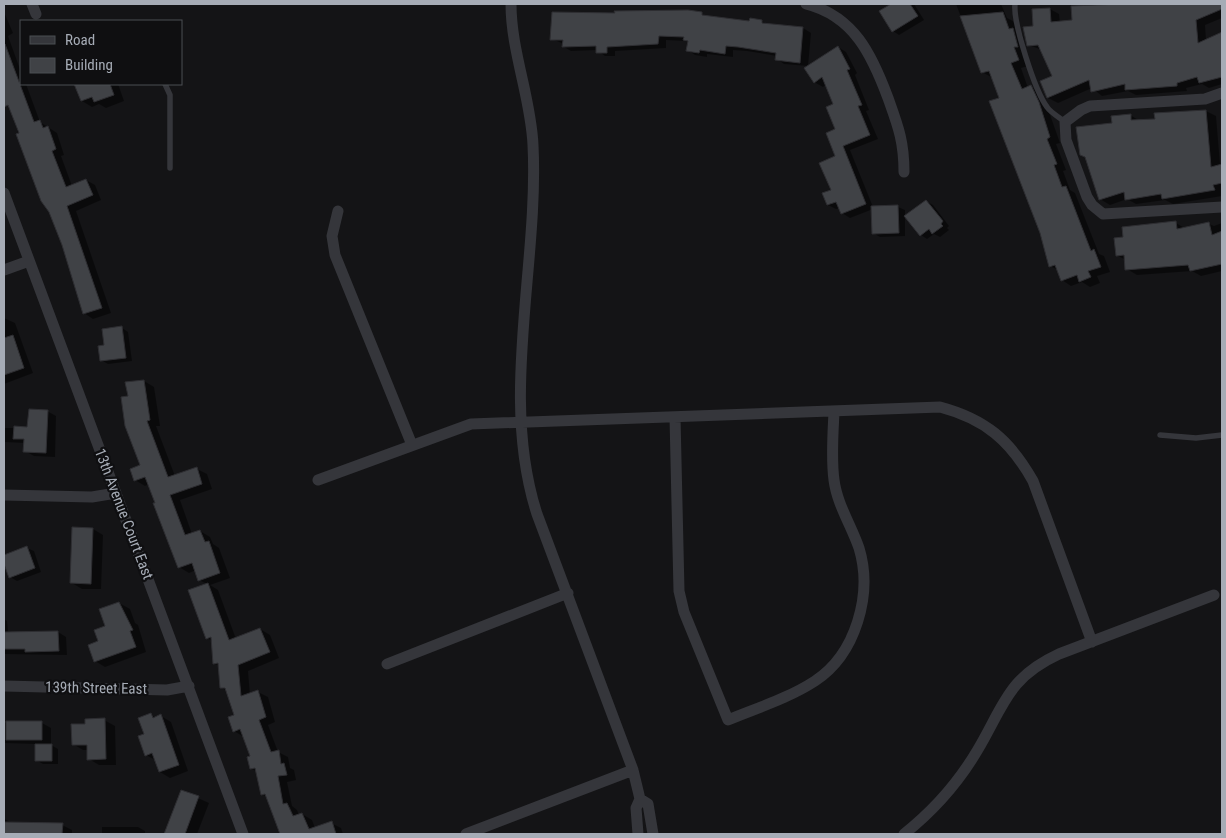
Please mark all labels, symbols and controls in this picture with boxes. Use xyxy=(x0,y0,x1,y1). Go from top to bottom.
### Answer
legend xyxy=(20,20,182,85)
text: Road xyxy=(65,31,95,49)
text: Building xyxy=(65,56,113,74)
street label: 13th Avenue Court East xyxy=(91,446,157,582)
street label: 139th Street East xyxy=(45,678,147,698)

